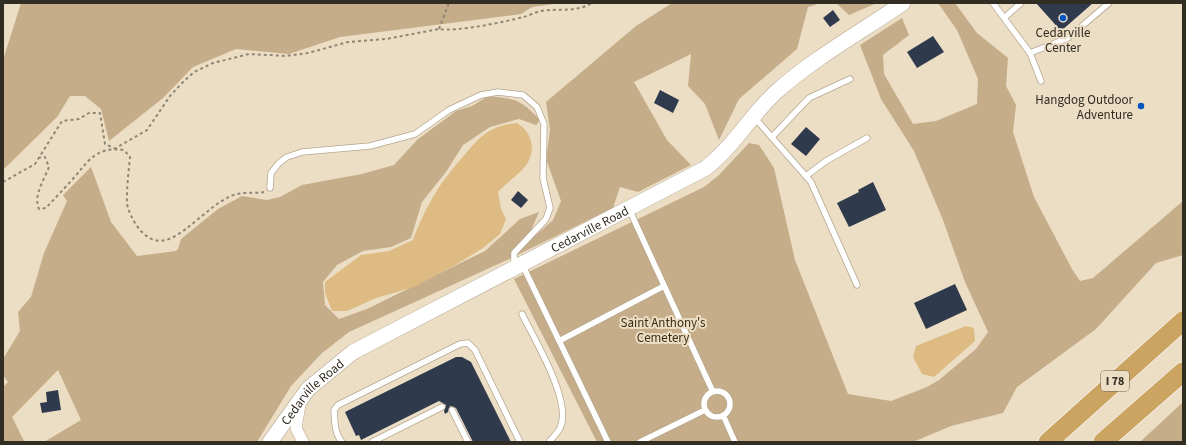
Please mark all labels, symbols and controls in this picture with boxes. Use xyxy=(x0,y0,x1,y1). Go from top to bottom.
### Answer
marker: Cedarville Center xyxy=(1058,13,1068,23)
place label: Cedarville Center xyxy=(1036,24,1090,57)
place label: Hangdog Outdoor Adventure xyxy=(1035,91,1133,124)
marker: Hangdog Outdoor Adventure xyxy=(1136,101,1146,111)
street label: Cedarville Road xyxy=(548,202,632,257)
park label: Saint Anthony's Cemetery xyxy=(620,314,706,347)
street label: Cedarville Road xyxy=(277,355,348,429)
road number: I 78 xyxy=(1101,371,1129,391)

